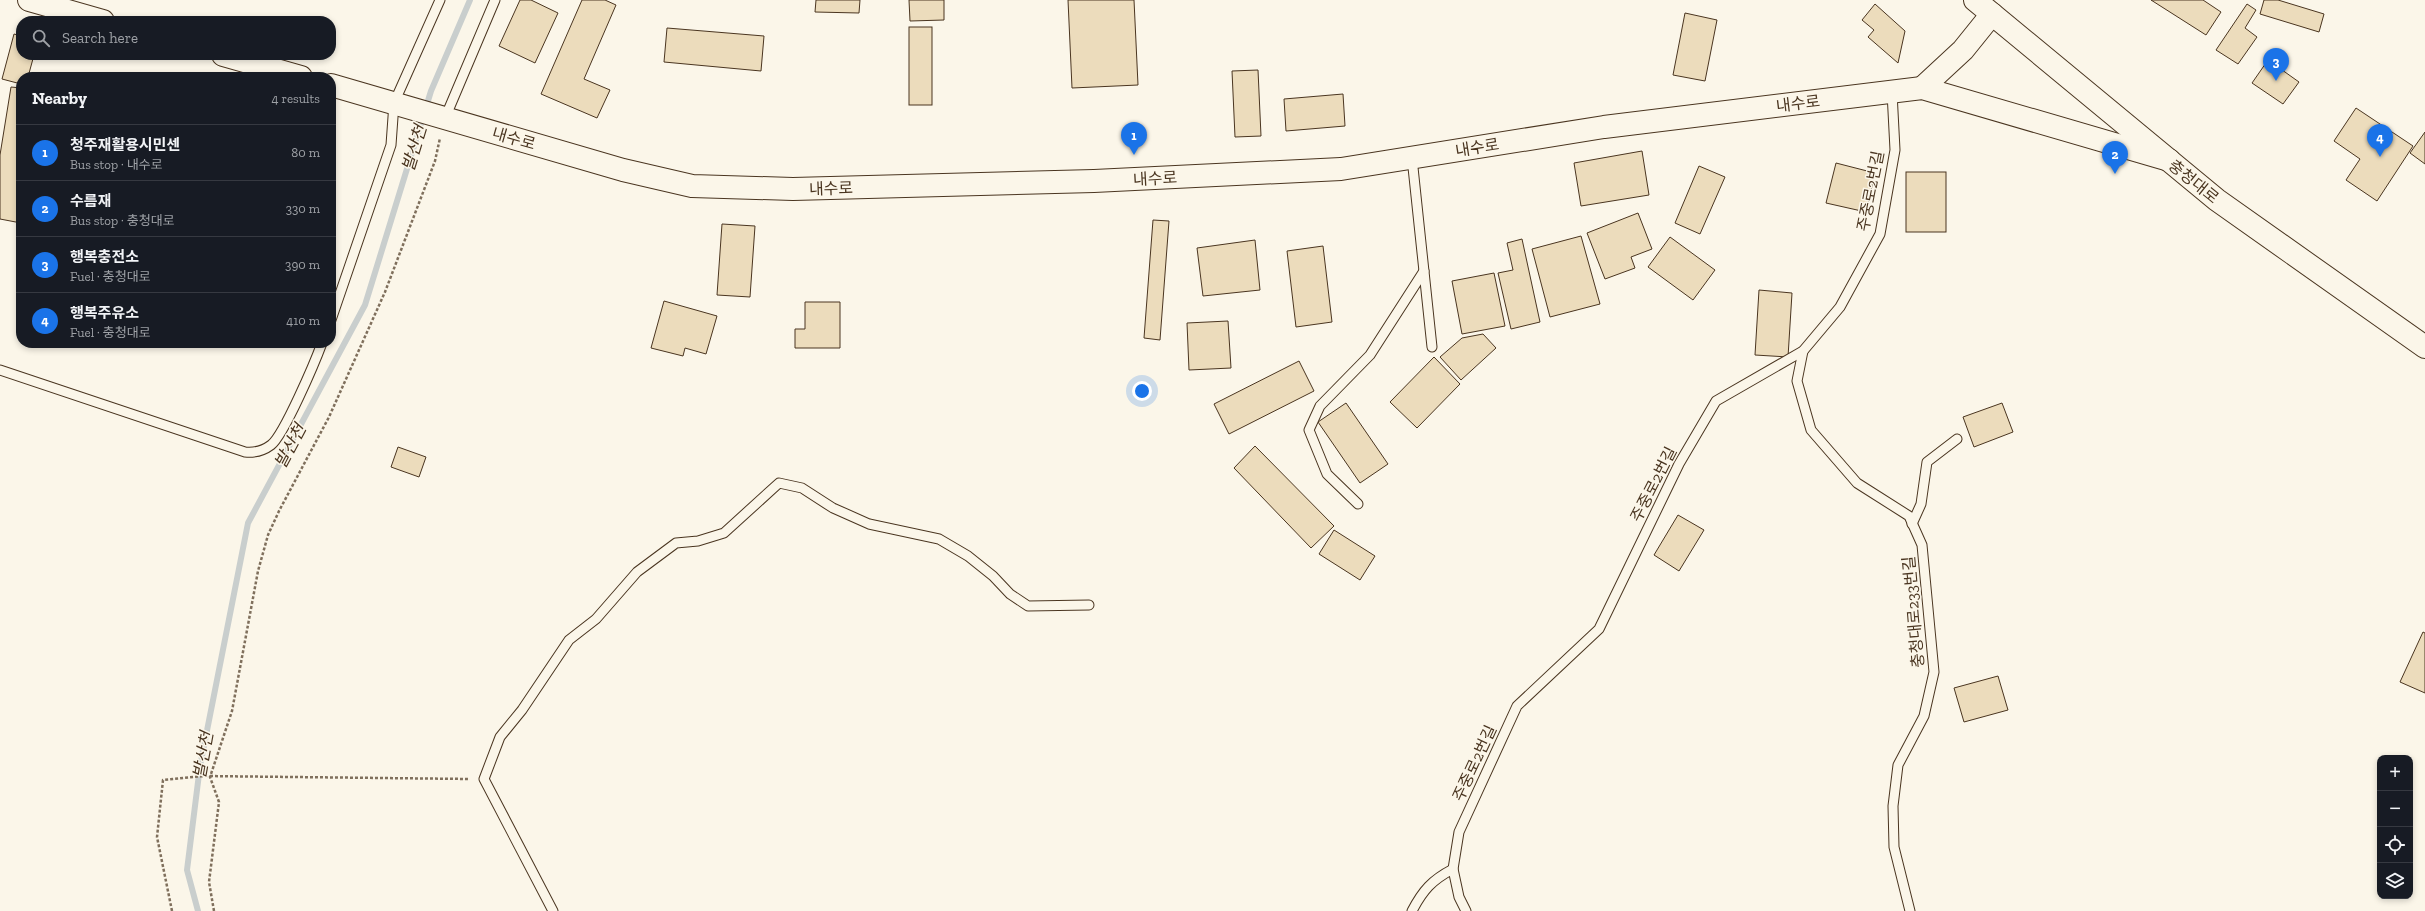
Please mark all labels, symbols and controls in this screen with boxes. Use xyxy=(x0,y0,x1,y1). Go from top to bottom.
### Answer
search box xyxy=(16,16,336,60)
icon: search xyxy=(30,27,52,49)
text: Search here xyxy=(62,29,138,47)
pin: 3 xyxy=(2263,48,2289,81)
text: Nearby xyxy=(32,88,87,108)
text: 4 results xyxy=(272,91,320,106)
street label: 내수로 xyxy=(1775,91,1821,116)
water label: 발산천 xyxy=(398,120,431,173)
pin: 1 xyxy=(1121,122,1147,155)
street label: 내수로 xyxy=(490,123,538,154)
pin: 4 xyxy=(2367,124,2393,157)
street label: 내수로 xyxy=(1454,135,1501,160)
text: 청주재활용시민센 xyxy=(70,136,180,154)
pin: 2 xyxy=(2102,141,2128,174)
text: 1 xyxy=(42,145,48,160)
text: 80 m xyxy=(291,145,320,160)
street label: 주중로2번길 xyxy=(1853,149,1888,233)
street label: 충청대로 xyxy=(2165,155,2223,207)
text: Bus stop · 내수로 xyxy=(70,157,163,172)
street label: 내수로 xyxy=(1132,168,1178,189)
street label: 내수로 xyxy=(809,178,854,199)
text: 수름재 xyxy=(70,192,111,210)
text: 2 xyxy=(42,201,48,216)
text: 330 m xyxy=(286,201,320,216)
text: Bus stop · 충청대로 xyxy=(70,213,175,228)
text: 행복충전소 xyxy=(70,248,139,266)
text: 3 xyxy=(42,257,48,272)
text: 390 m xyxy=(285,257,320,272)
text: Fuel · 충청대로 xyxy=(70,269,151,284)
text: 행복주유소 xyxy=(70,304,139,322)
text: 4 xyxy=(41,313,49,328)
text: 410 m xyxy=(286,313,320,328)
text: Fuel · 충청대로 xyxy=(70,325,151,340)
your location xyxy=(1132,381,1152,401)
water label: 발산천 xyxy=(270,419,311,471)
street label: 주중로2번길 xyxy=(1626,443,1680,525)
street label: 충청대로233번길 xyxy=(1899,555,1928,669)
street label: 주중로2번길 xyxy=(1449,722,1500,804)
water label: 발산천 xyxy=(189,728,217,780)
map controls xyxy=(2377,755,2413,899)
button: + xyxy=(2377,755,2413,791)
button: − xyxy=(2377,791,2413,827)
button: locate xyxy=(2377,827,2413,863)
button: layers xyxy=(2377,863,2413,899)

